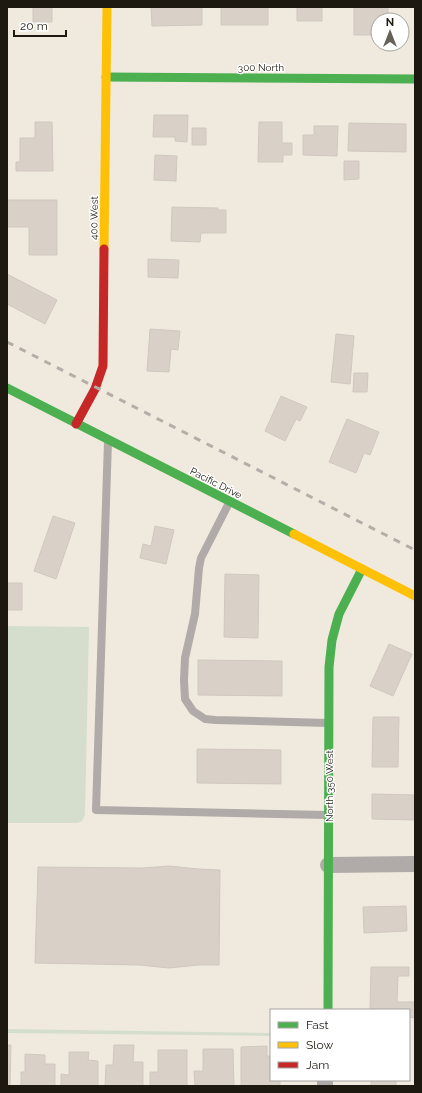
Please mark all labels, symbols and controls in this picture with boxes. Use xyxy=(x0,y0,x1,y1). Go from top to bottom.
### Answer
scale bar xyxy=(14,12,66,38)
north arrow xyxy=(370,12,410,52)
text: N xyxy=(386,16,394,29)
text: 20 m xyxy=(20,19,48,33)
street label: 300 North xyxy=(238,62,284,73)
street label: 400 West xyxy=(88,195,100,240)
street label: Pacific Drive xyxy=(188,465,244,501)
street label: North 350 West xyxy=(324,749,335,822)
legend xyxy=(270,1009,410,1081)
text: Fast xyxy=(306,1018,329,1032)
text: Slow xyxy=(306,1038,333,1052)
text: Jam xyxy=(306,1058,329,1072)

